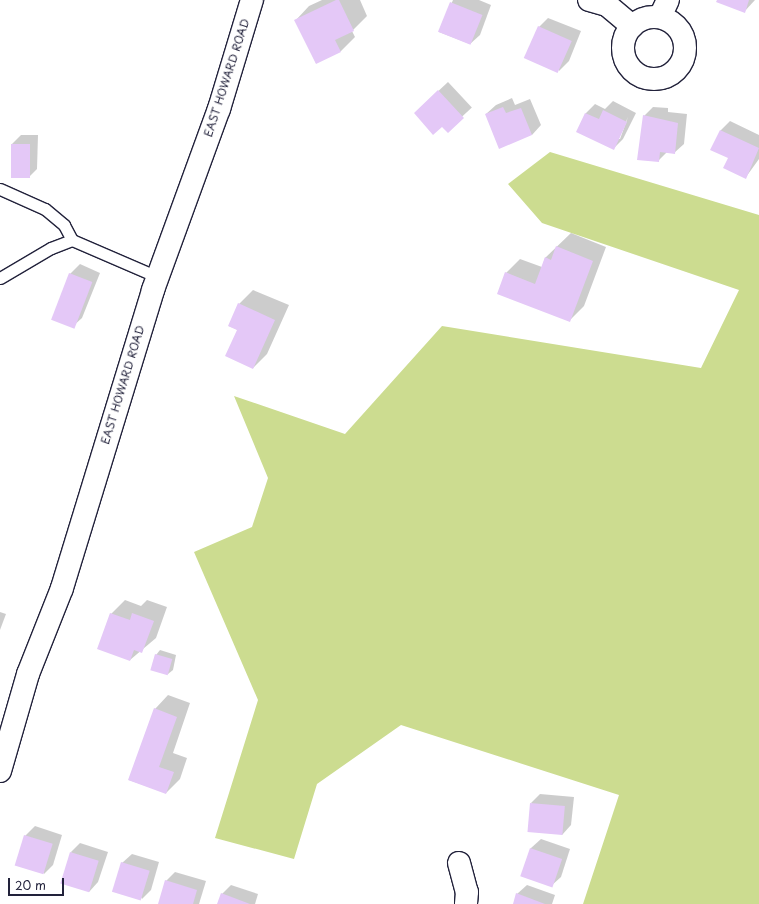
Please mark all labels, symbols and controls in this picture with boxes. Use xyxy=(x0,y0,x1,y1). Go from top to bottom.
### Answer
street label: EAST HOWARD ROAD xyxy=(202,17,252,139)
street label: EAST HOWARD ROAD xyxy=(99,324,147,446)
scale bar xyxy=(10,870,66,896)
text: 20 m xyxy=(15,876,46,894)

